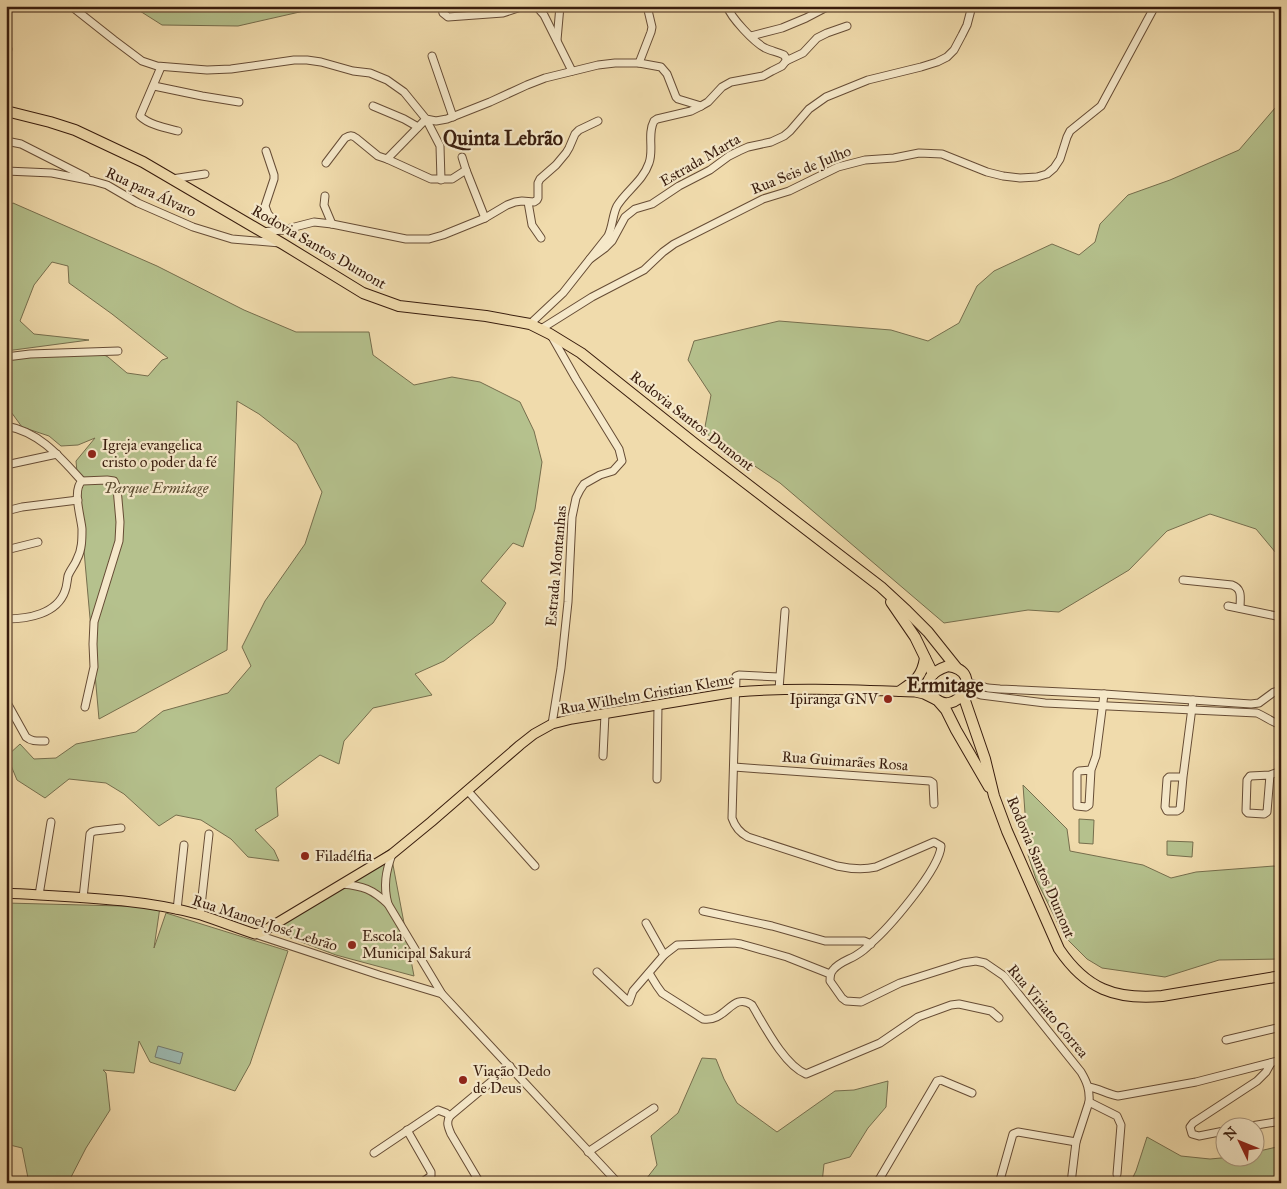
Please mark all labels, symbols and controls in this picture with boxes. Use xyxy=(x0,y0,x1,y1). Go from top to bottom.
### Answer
district label: Quinta Lebrão xyxy=(443,126,563,151)
street label: Estrada Marta xyxy=(657,129,744,190)
street label: Rua Seis de Julho xyxy=(748,142,854,199)
street label: Rua para Álvaro xyxy=(103,162,200,221)
street label: Rodovia Santos Dumont xyxy=(249,201,390,293)
street label: Rodovia Santos Dumont xyxy=(626,367,758,475)
place label: Igreja evangelica cristo o poder da fé xyxy=(102,436,218,471)
marker: Igreja evangelica cristo o poder da fé xyxy=(86,448,98,460)
park label: Parque Ermitage xyxy=(104,479,209,497)
street label: Estrada Montanhas xyxy=(542,505,570,627)
street label: Rua Wilhelm Cristian Kleme xyxy=(558,670,736,718)
district label: Ermitage xyxy=(906,673,984,698)
place label: Ipiranga GNV xyxy=(789,690,879,708)
marker: Ipiranga GNV xyxy=(882,693,894,705)
street label: Rua Guimarães Rosa xyxy=(781,748,910,774)
street label: Rodovia Santos Dumont xyxy=(1003,793,1079,941)
place label: Filadélfia xyxy=(315,847,373,865)
marker: Filadélfia xyxy=(299,850,311,862)
street label: Rua Manoel José Lebrão xyxy=(190,891,340,956)
place label: Escola Municipal Sakurá xyxy=(362,927,472,962)
marker: Escola Municipal Sakurá xyxy=(346,939,358,951)
street label: Rua Viriato Correa xyxy=(1004,961,1093,1062)
place label: Viação Dedo de Deus xyxy=(472,1062,551,1097)
marker: Viação Dedo de Deus xyxy=(457,1074,469,1086)
north arrow xyxy=(1214,1116,1264,1166)
text: N xyxy=(1221,1123,1241,1144)

